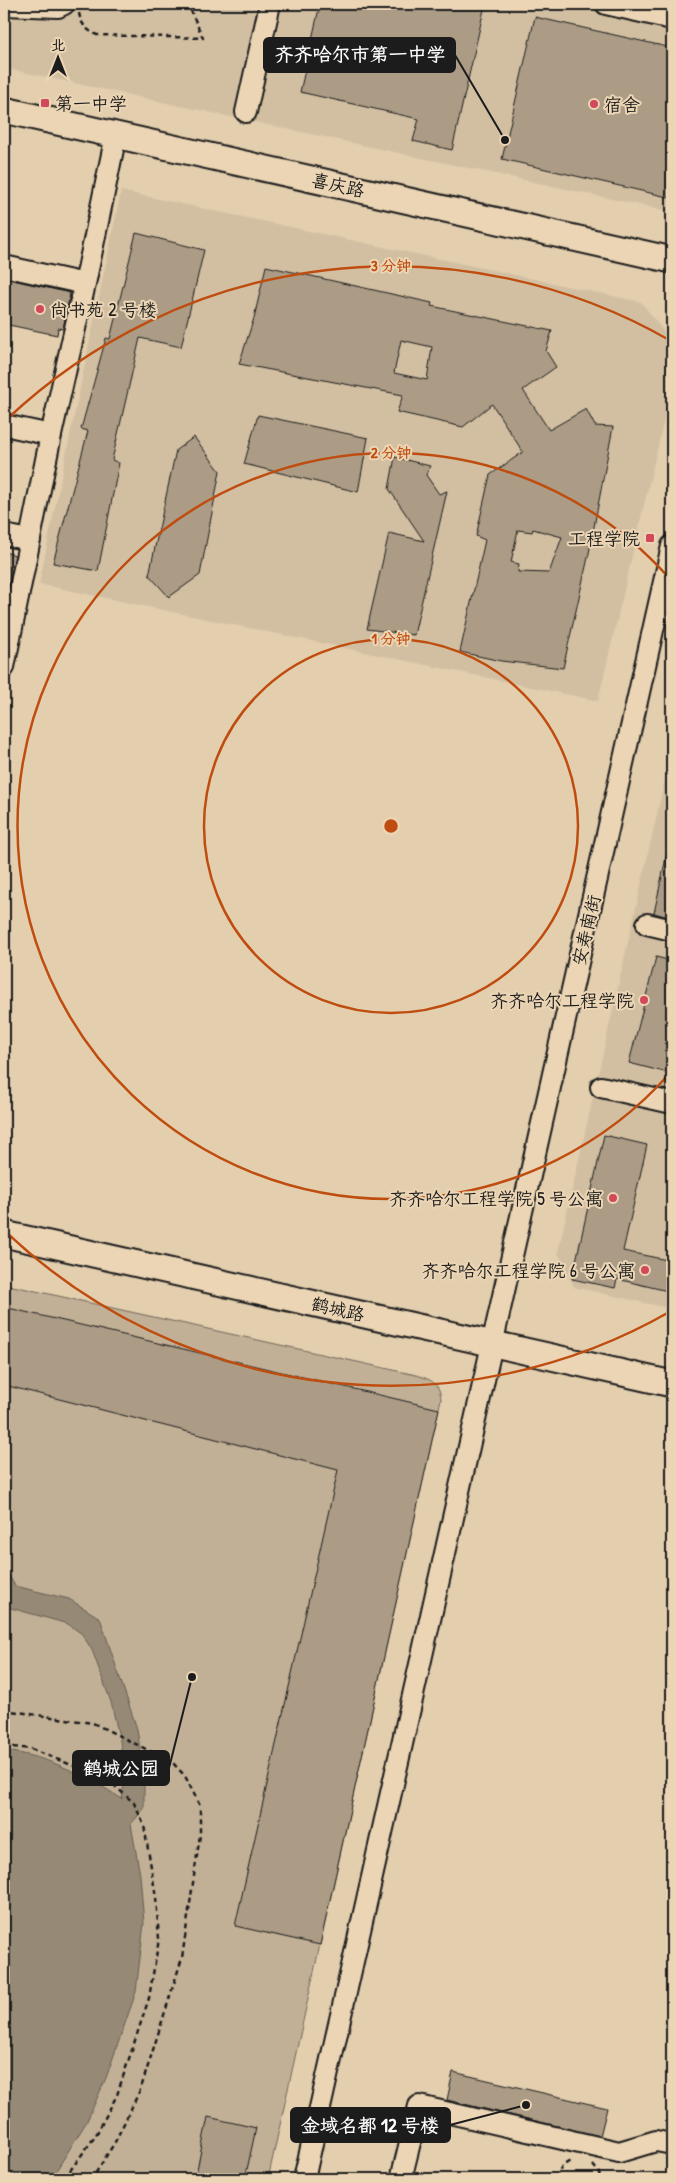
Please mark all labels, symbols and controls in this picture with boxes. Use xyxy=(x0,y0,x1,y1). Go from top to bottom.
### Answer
north arrow xyxy=(32,32,82,82)
text: 北 xyxy=(51,35,65,54)
callout: 齐齐哈尔市第一中学 xyxy=(264,38,455,72)
text: 齐齐哈尔市第一中学 xyxy=(274,41,446,67)
place label: 第一中学 xyxy=(55,91,127,116)
place label: 宿舍 xyxy=(604,92,640,117)
marker: 第一中学 xyxy=(39,97,51,109)
marker: 宿舍 xyxy=(588,98,600,110)
street label: 喜庆路 xyxy=(309,167,367,203)
text: 3 分钟 xyxy=(371,255,411,276)
place label: 尚书苑 2 号楼 xyxy=(50,297,157,322)
marker: 尚书苑 2 号楼 xyxy=(34,303,46,315)
text: 2 分钟 xyxy=(371,442,411,463)
place label: 工程学院 xyxy=(568,526,640,551)
marker: 工程学院 xyxy=(644,532,656,544)
text: 1 分钟 xyxy=(372,628,410,649)
centre of rings xyxy=(382,817,400,835)
street label: 安寿南街 xyxy=(566,892,606,968)
place label: 齐齐哈尔工程学院 xyxy=(490,988,634,1013)
marker: 齐齐哈尔工程学院 xyxy=(638,994,650,1006)
place label: 齐齐哈尔工程学院 5 号公寓 xyxy=(389,1186,603,1211)
marker: 齐齐哈尔工程学院 5 号公寓 xyxy=(607,1192,619,1204)
place label: 齐齐哈尔工程学院 6 号公寓 xyxy=(422,1258,635,1283)
marker: 齐齐哈尔工程学院 6 号公寓 xyxy=(639,1264,651,1276)
street label: 鹤城路 xyxy=(309,1291,367,1327)
callout: 鹤城公园 xyxy=(73,1751,169,1785)
text: 鹤城公园 xyxy=(83,1755,159,1781)
callout: 金域名都 12 号楼 xyxy=(291,2108,450,2142)
text: 金域名都 12 号楼 xyxy=(301,2112,439,2138)

